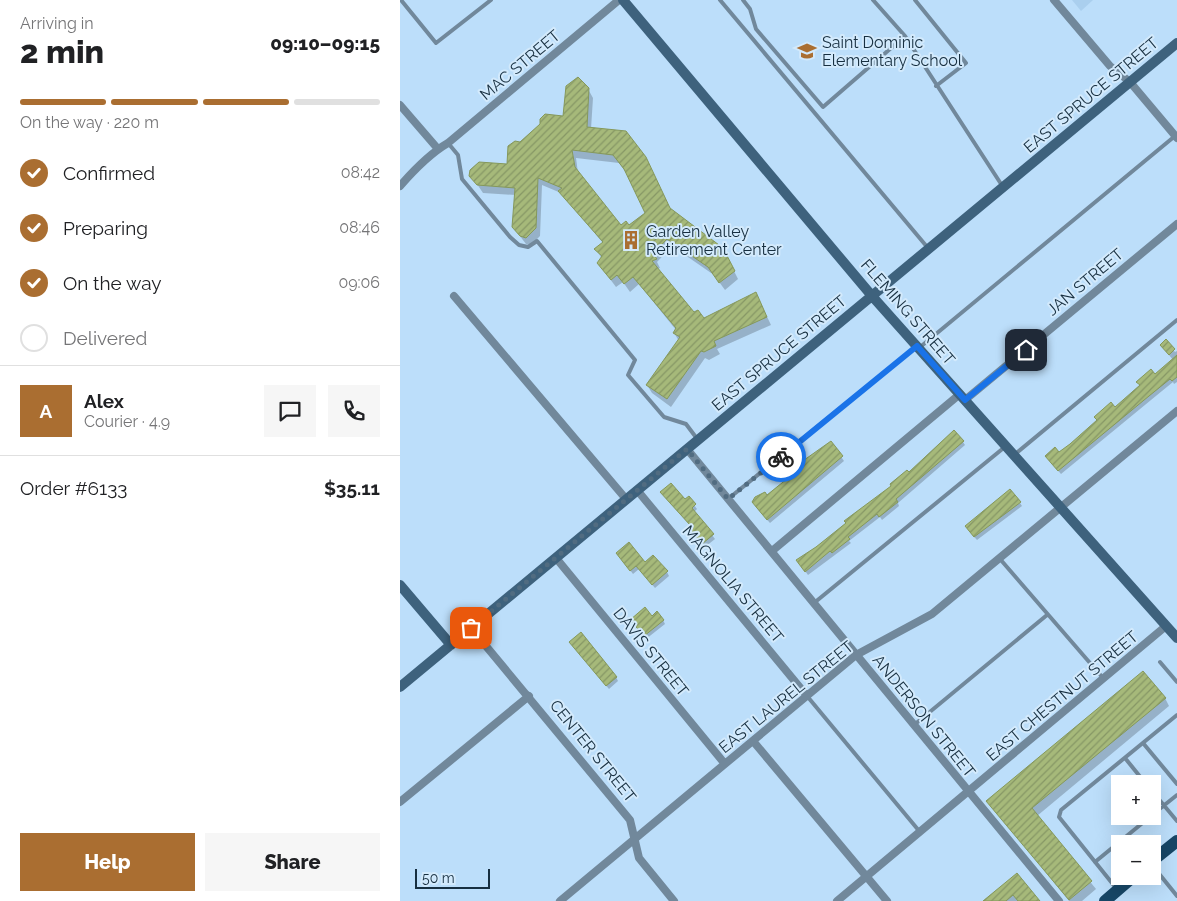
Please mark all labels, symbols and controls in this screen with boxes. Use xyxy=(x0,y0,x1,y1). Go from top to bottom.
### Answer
text: Arriving in xyxy=(20,14,94,33)
street label: MAC STREET xyxy=(476,26,564,104)
text: 09:10–09:15 xyxy=(270,32,380,54)
text: 2 min xyxy=(20,33,104,70)
place label: Saint Dominic Elementary School xyxy=(822,33,963,70)
street label: EAST SPRUCE STREET xyxy=(1020,33,1162,157)
school or university icon: Saint Dominic Elementary School xyxy=(796,40,818,62)
text: On the way · 220 m xyxy=(20,113,159,132)
icon: check xyxy=(20,159,48,187)
text: Confirmed xyxy=(63,162,155,184)
text: 08:42 xyxy=(341,163,380,182)
icon: check xyxy=(20,214,48,242)
text: Preparing xyxy=(63,217,148,239)
text: 08:46 xyxy=(339,218,380,237)
place label: Garden Valley Retirement Center xyxy=(646,222,782,259)
building icon: Garden Valley Retirement Center xyxy=(620,229,642,251)
street label: JAN STREET xyxy=(1043,244,1127,319)
street label: FLEMING STREET xyxy=(857,255,959,369)
icon: check xyxy=(20,269,48,297)
text: On the way xyxy=(63,272,162,294)
text: 09:06 xyxy=(338,273,380,292)
street label: EAST SPRUCE STREET xyxy=(708,291,850,415)
text: Delivered xyxy=(63,327,147,349)
pin xyxy=(1005,329,1047,371)
icon: home xyxy=(1012,336,1040,364)
button: chat xyxy=(264,385,316,437)
button: phone xyxy=(328,385,380,437)
text: Alex xyxy=(84,390,124,412)
text: A xyxy=(40,400,52,422)
text: Courier · 4.9 xyxy=(84,412,170,431)
courier xyxy=(756,432,806,482)
icon: bike xyxy=(767,443,795,471)
text: Order #6133 xyxy=(20,477,127,499)
text: $35.11 xyxy=(324,477,380,499)
street label: MAGNOLIA STREET xyxy=(678,522,788,647)
street label: DAVIS STREET xyxy=(609,604,693,700)
pin xyxy=(450,607,492,649)
icon: bag xyxy=(457,614,485,642)
street label: EAST CHESTNUT STREET xyxy=(982,627,1142,765)
street label: EAST LAUREL STREET xyxy=(715,637,857,757)
street label: ANDERSON STREET xyxy=(869,651,979,781)
street label: CENTER STREET xyxy=(546,696,640,806)
map controls xyxy=(1111,775,1161,885)
button: + xyxy=(1111,775,1161,825)
button: Help xyxy=(20,833,195,891)
button: Share xyxy=(205,833,380,891)
button: − xyxy=(1111,835,1161,885)
scale bar xyxy=(415,866,490,889)
text: 50 m xyxy=(422,870,455,886)

